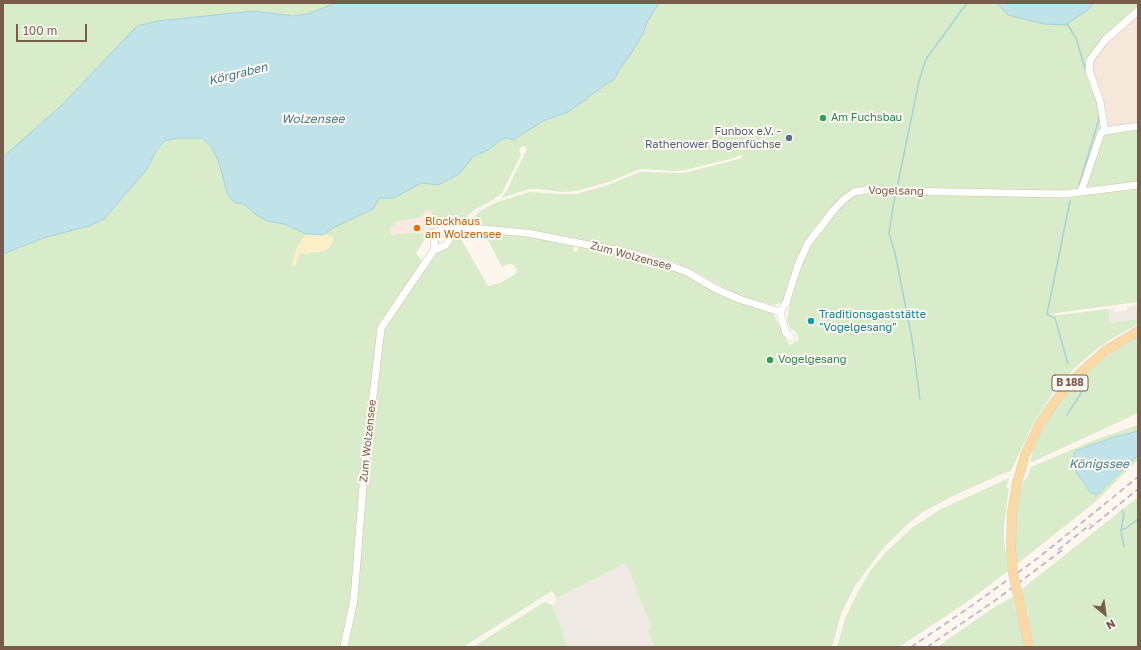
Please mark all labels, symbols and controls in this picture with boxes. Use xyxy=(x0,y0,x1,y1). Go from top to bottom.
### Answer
scale bar xyxy=(18,16,89,42)
text: 100 m xyxy=(23,23,57,38)
water label: Körgraben xyxy=(207,60,269,88)
place label: Am Fuchsbau xyxy=(831,111,902,125)
water label: Wolzensee xyxy=(282,112,344,126)
marker: Am Fuchsbau xyxy=(818,113,828,123)
place label: Funbox e.V. - Rathenower Bogenfüchse xyxy=(645,125,781,151)
marker: Funbox e.V. - Rathenower Bogenfüchse xyxy=(784,133,794,143)
street label: Vogelsang xyxy=(868,184,924,198)
place label: Blockhaus am Wolzensee xyxy=(425,215,501,241)
marker: Blockhaus am Wolzensee xyxy=(412,223,422,233)
street label: Zum Wolzensee xyxy=(589,239,673,273)
place label: Traditionsgaststätte "Vogelgesang" xyxy=(819,308,926,334)
marker: Traditionsgaststätte "Vogelgesang" xyxy=(806,316,816,326)
place label: Vogelgesang xyxy=(778,353,847,367)
marker: Vogelgesang xyxy=(765,355,775,365)
road number: B 188 xyxy=(1052,375,1088,391)
street label: Zum Wolzensee xyxy=(357,399,379,483)
water label: Königssee xyxy=(1069,457,1129,471)
north arrow xyxy=(1085,594,1125,634)
text: N xyxy=(1104,617,1118,633)

